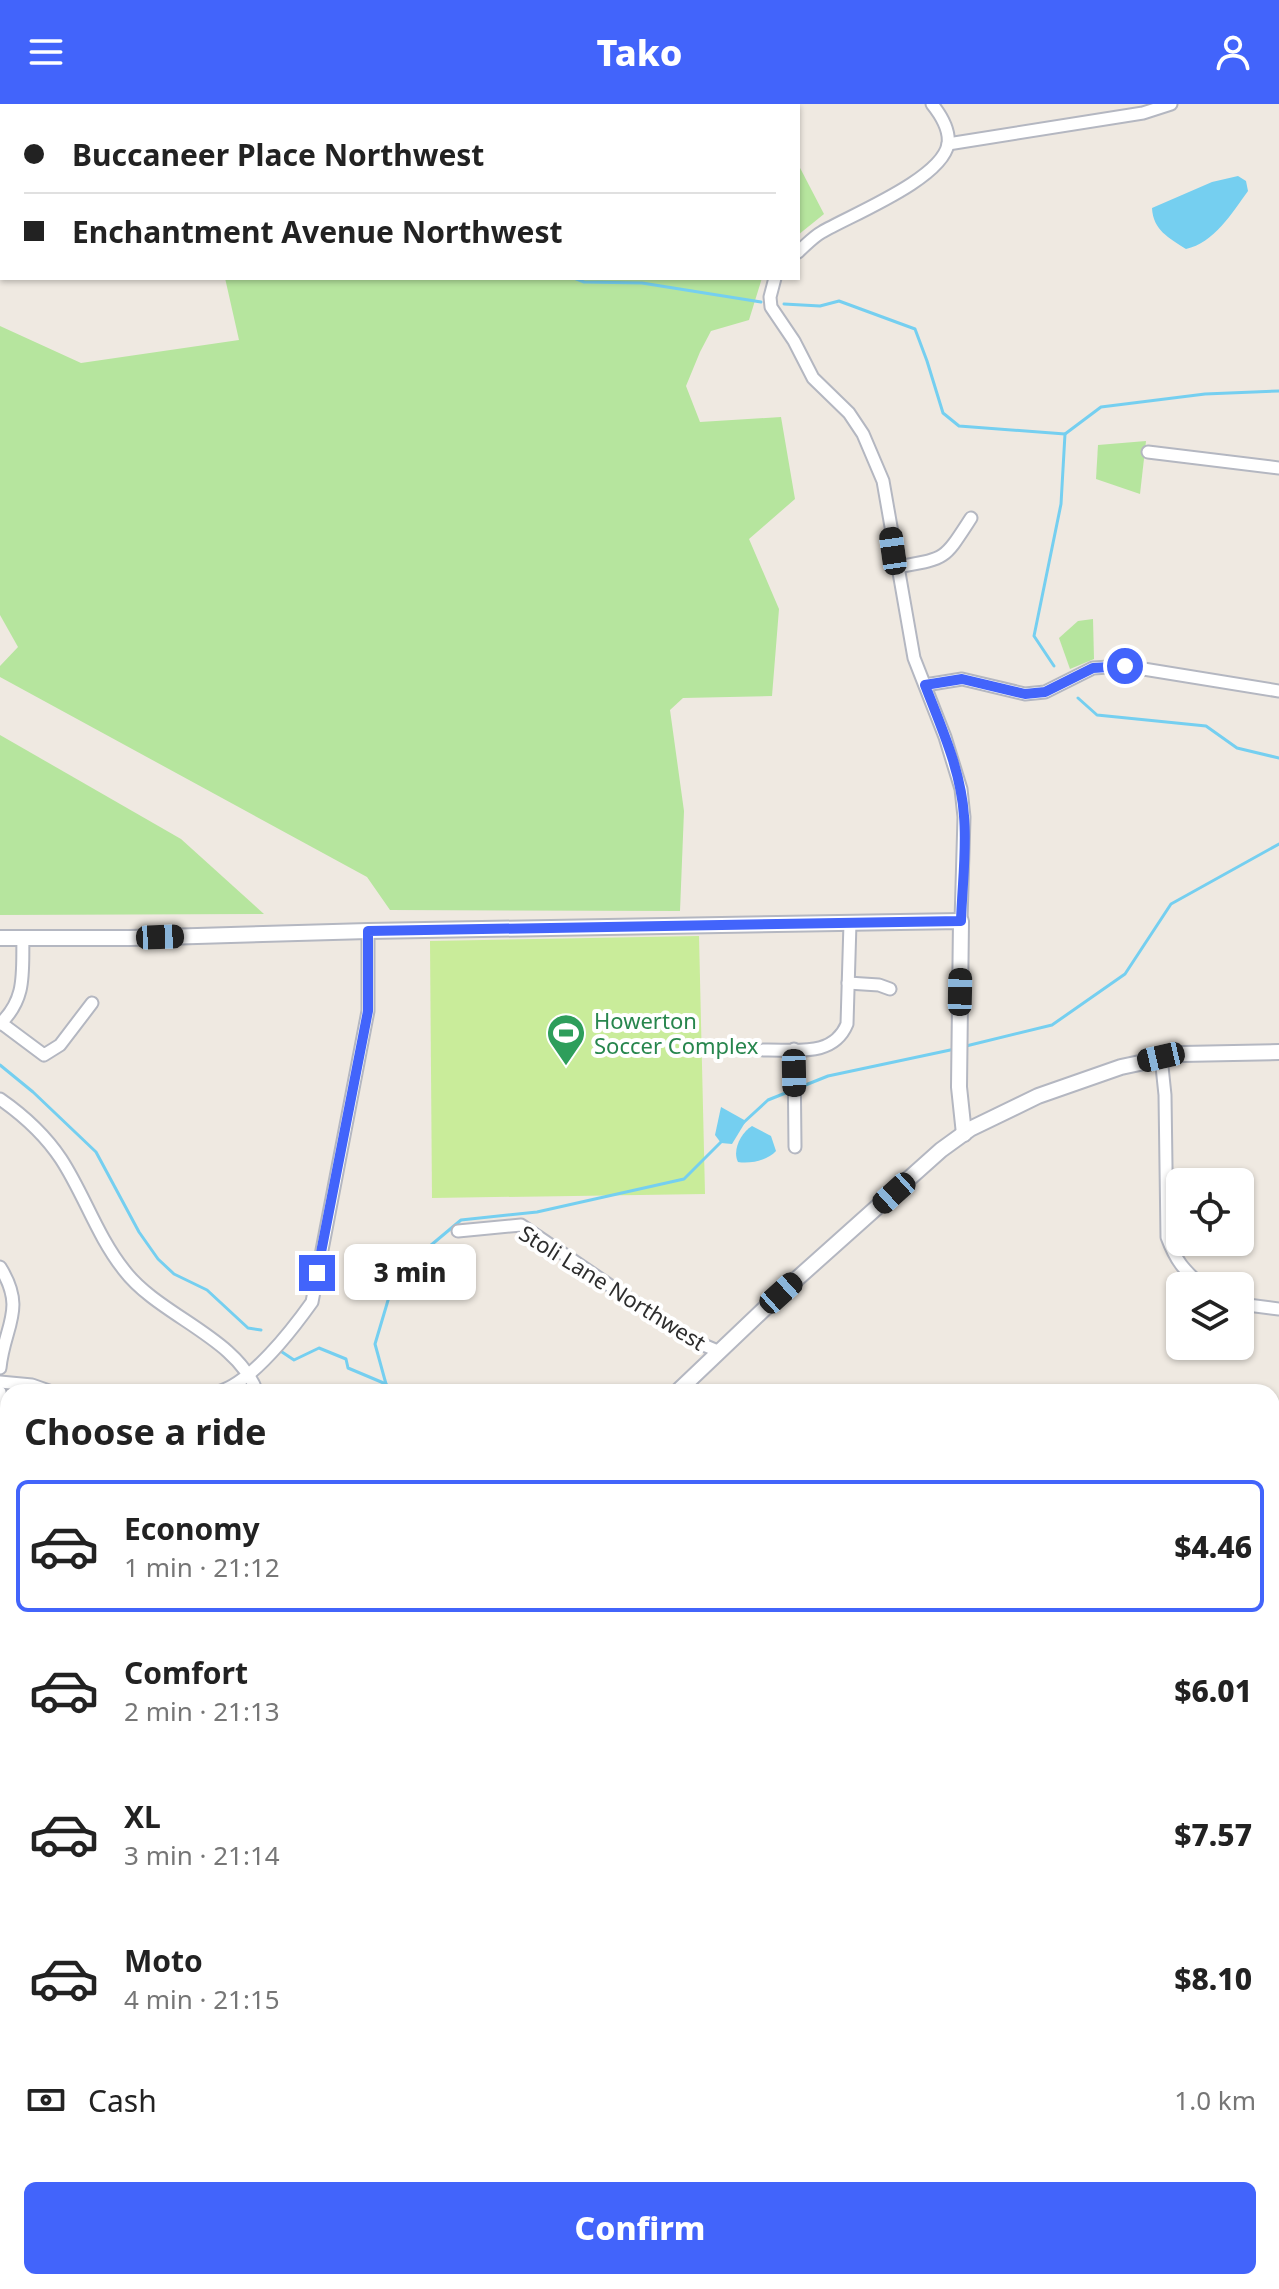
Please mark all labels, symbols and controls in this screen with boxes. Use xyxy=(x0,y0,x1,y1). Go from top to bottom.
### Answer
text: Tako xyxy=(597,28,682,77)
icon: menu xyxy=(24,30,68,74)
icon: person xyxy=(1211,30,1255,74)
text: Buccaneer Place Northwest xyxy=(72,134,484,175)
text: Enchantment Avenue Northwest xyxy=(72,211,563,252)
car xyxy=(878,526,908,576)
route start xyxy=(1107,648,1143,684)
car xyxy=(136,924,184,950)
car xyxy=(948,968,972,1016)
place label: Howerton Soccer Complex xyxy=(594,1005,759,1060)
sports icon: Howerton Soccer Complex xyxy=(545,1012,587,1067)
car xyxy=(1135,1040,1187,1074)
car xyxy=(782,1049,806,1097)
car xyxy=(868,1168,920,1218)
map controls xyxy=(1166,1168,1254,1360)
button: locate xyxy=(1166,1168,1254,1256)
street label: Stoli Lane Northwest xyxy=(514,1217,712,1357)
callout: 3 min xyxy=(345,1245,477,1301)
text: 3 min xyxy=(374,1254,446,1290)
route end xyxy=(299,1255,335,1291)
car xyxy=(755,1268,807,1318)
button: layers xyxy=(1166,1272,1254,1360)
text: Choose a ride xyxy=(24,1407,266,1456)
text: Economy xyxy=(124,1508,260,1549)
icon: car xyxy=(28,1510,100,1582)
text: $4.46 xyxy=(1174,1526,1252,1567)
text: 1 min · 21:12 xyxy=(124,1549,280,1585)
text: Comfort xyxy=(124,1652,248,1693)
icon: car xyxy=(28,1654,100,1726)
text: $6.01 xyxy=(1174,1670,1252,1711)
text: 2 min · 21:13 xyxy=(124,1693,280,1729)
text: XL xyxy=(124,1796,161,1837)
icon: car xyxy=(28,1798,100,1870)
text: $7.57 xyxy=(1174,1814,1252,1855)
text: 3 min · 21:14 xyxy=(124,1837,280,1873)
text: Moto xyxy=(124,1940,203,1981)
icon: car xyxy=(28,1942,100,2014)
text: $8.10 xyxy=(1174,1958,1252,1999)
text: 4 min · 21:15 xyxy=(124,1981,280,2017)
icon: cash xyxy=(24,2078,68,2122)
text: Cash xyxy=(88,2080,157,2121)
text: 1.0 km xyxy=(1174,2082,1256,2118)
button: Confirm xyxy=(24,2182,1256,2274)

